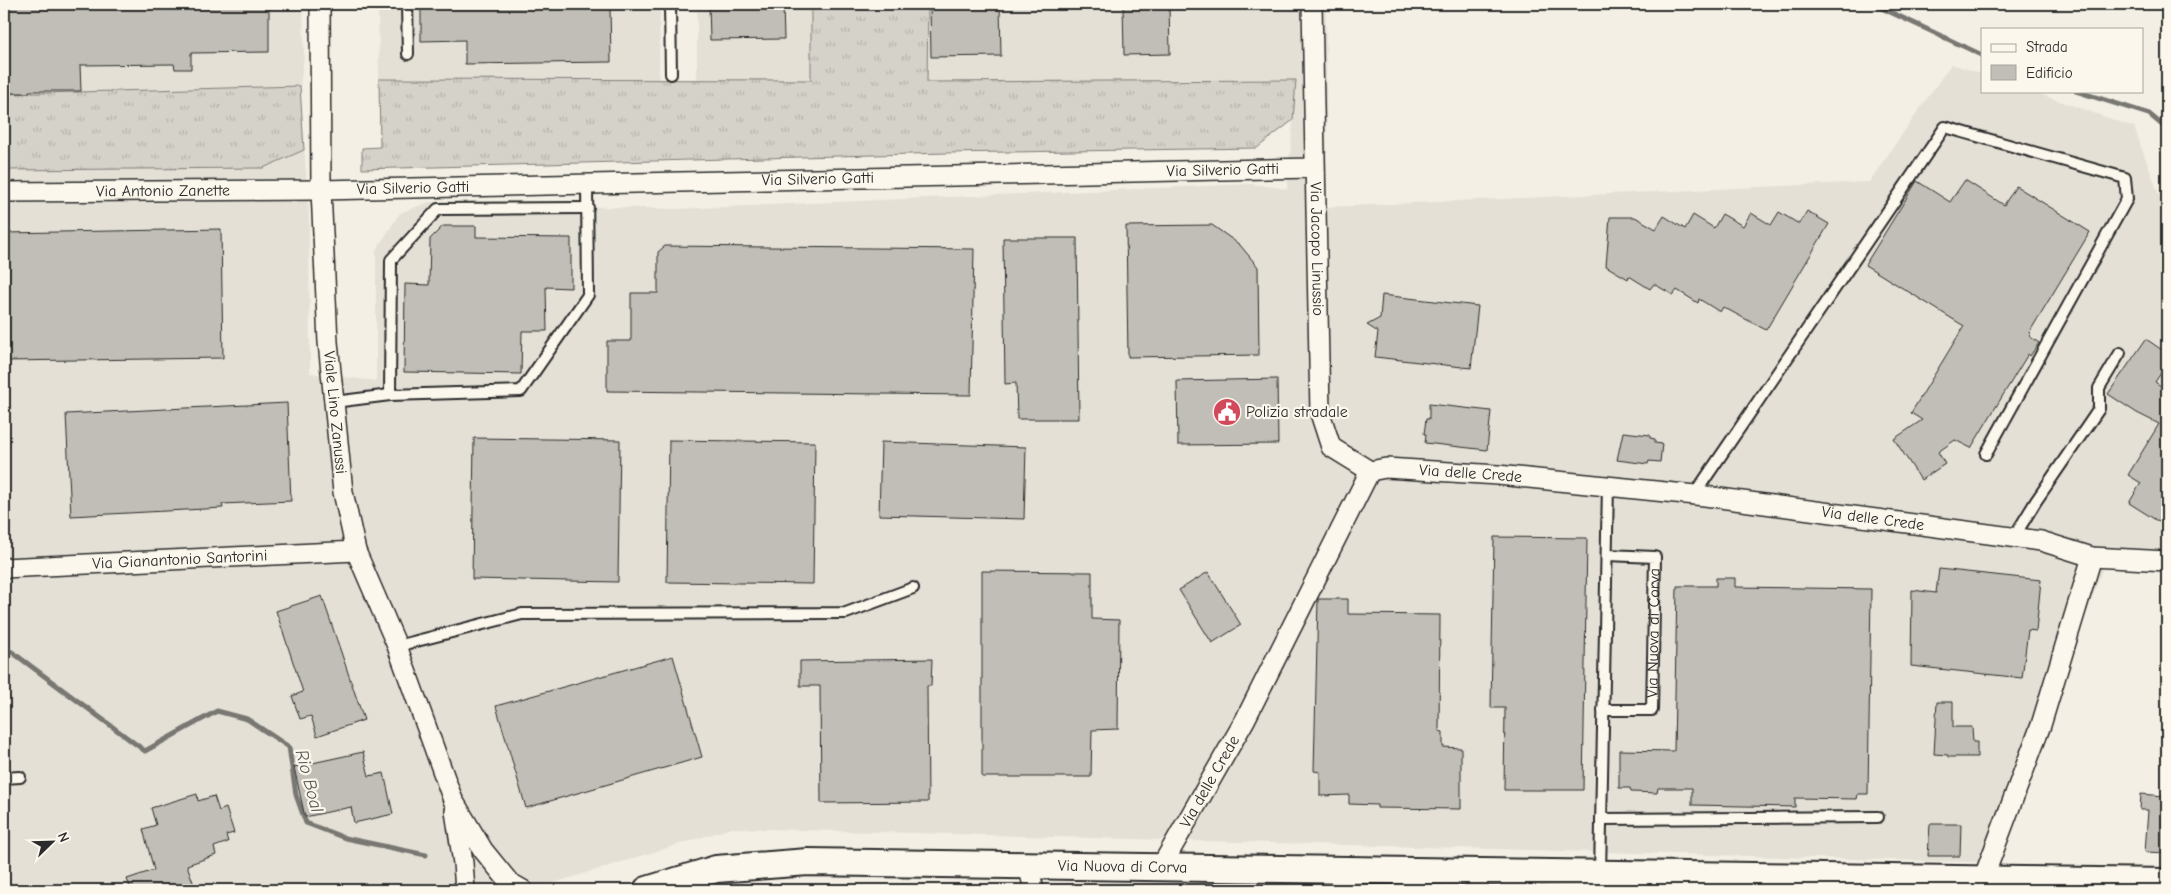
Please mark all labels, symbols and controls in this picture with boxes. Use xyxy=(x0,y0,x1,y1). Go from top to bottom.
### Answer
legend xyxy=(1981,28,2144,92)
text: Strada xyxy=(2026,38,2068,56)
text: Edificio xyxy=(2026,64,2073,82)
street label: Via Silverio Gatti xyxy=(1166,160,1279,180)
street label: Via Silverio Gatti xyxy=(761,169,874,189)
street label: Via Silverio Gatti xyxy=(356,178,469,198)
street label: Via Antonio Zanette xyxy=(96,182,230,200)
street label: Via Jacopo Linussio xyxy=(1306,182,1327,316)
street label: Viale Lino Zanussi xyxy=(320,350,350,475)
public building icon: Polizia stradale xyxy=(1212,397,1242,427)
place label: Polizia stradale xyxy=(1246,403,1348,421)
street label: Via delle Crede xyxy=(1418,461,1523,486)
street label: Via delle Crede xyxy=(1821,503,1925,534)
street label: Via Gianantonio Santorini xyxy=(92,546,268,573)
street label: Via Nuova di Corva xyxy=(1643,568,1664,698)
street label: Via delle Crede xyxy=(1176,732,1243,831)
water label: Rio Boal xyxy=(291,747,328,816)
north arrow xyxy=(28,816,78,866)
text: N xyxy=(54,830,73,845)
street label: Via Nuova di Corva xyxy=(1058,857,1188,877)

